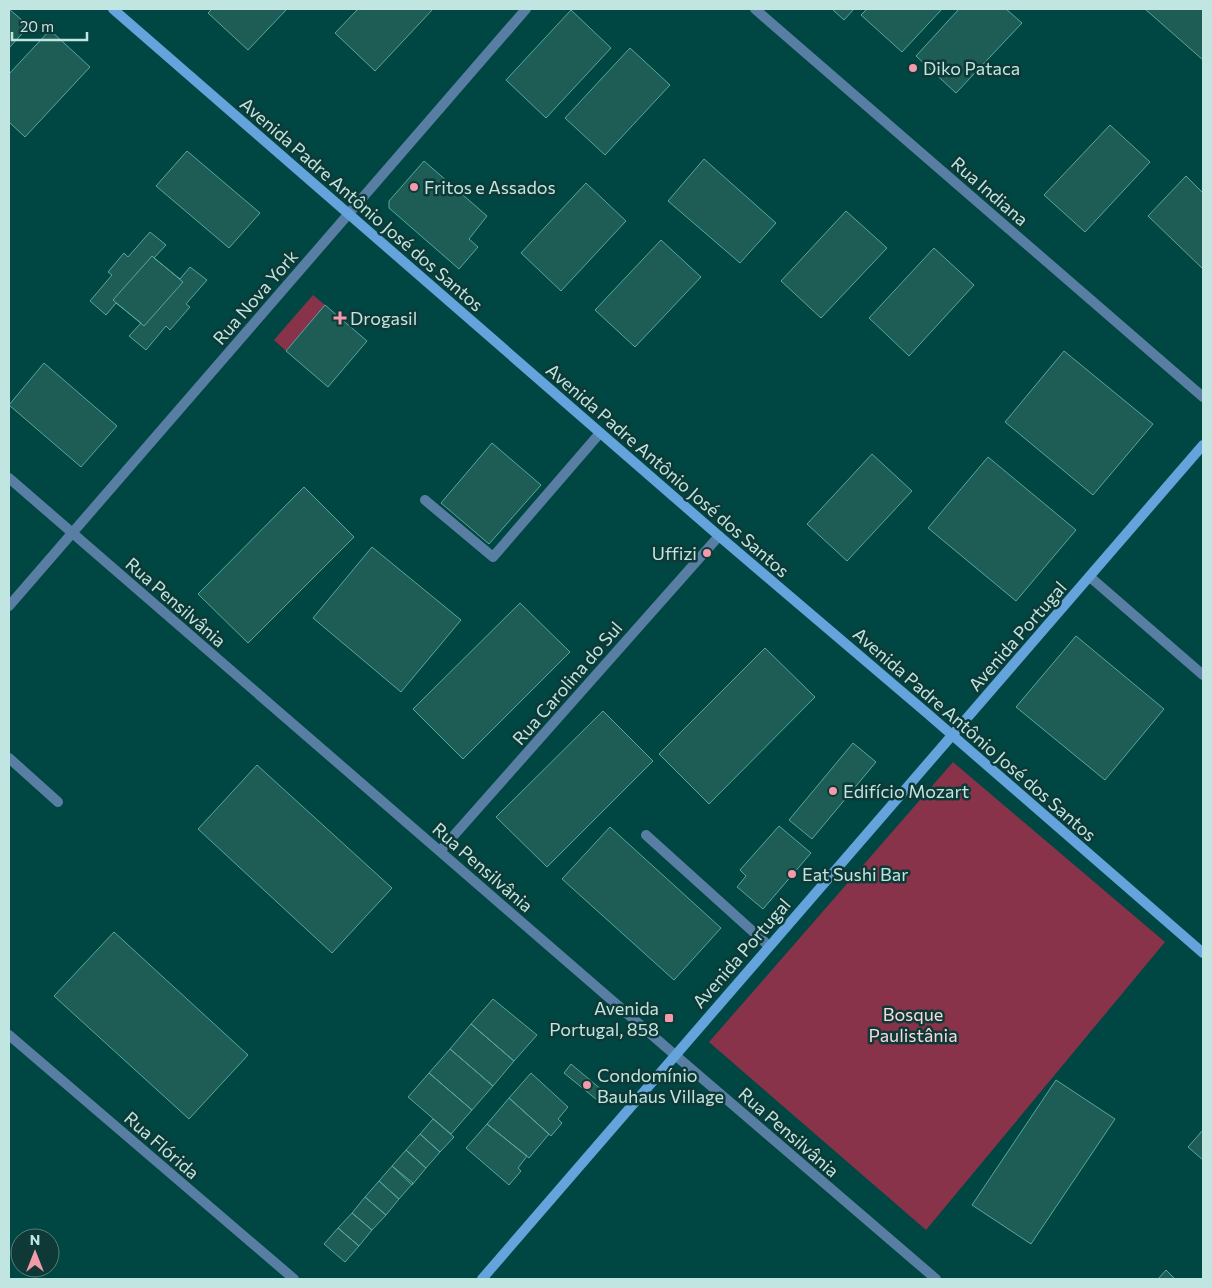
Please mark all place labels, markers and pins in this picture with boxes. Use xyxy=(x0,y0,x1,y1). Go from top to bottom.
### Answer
place label: Diko Pataca xyxy=(923,57,1020,79)
marker: Diko Pataca xyxy=(907,62,919,74)
place label: Fritos e Assados xyxy=(424,176,556,198)
marker: Fritos e Assados xyxy=(408,181,420,193)
place label: Drogasil xyxy=(350,307,417,329)
marker: Drogasil xyxy=(334,312,346,324)
place label: Uffizi xyxy=(652,542,697,564)
marker: Uffizi xyxy=(701,547,713,559)
place label: Edifício Mozart xyxy=(843,780,969,802)
marker: Edifício Mozart xyxy=(827,785,839,797)
place label: Eat Sushi Bar xyxy=(802,863,908,885)
marker: Eat Sushi Bar xyxy=(786,868,798,880)
place label: Avenida Portugal, 858 xyxy=(549,997,659,1040)
marker: Avenida Portugal, 858 xyxy=(663,1012,675,1024)
place label: Condomínio Bauhaus Village xyxy=(597,1064,724,1107)
marker: Condomínio Bauhaus Village xyxy=(581,1079,593,1091)

